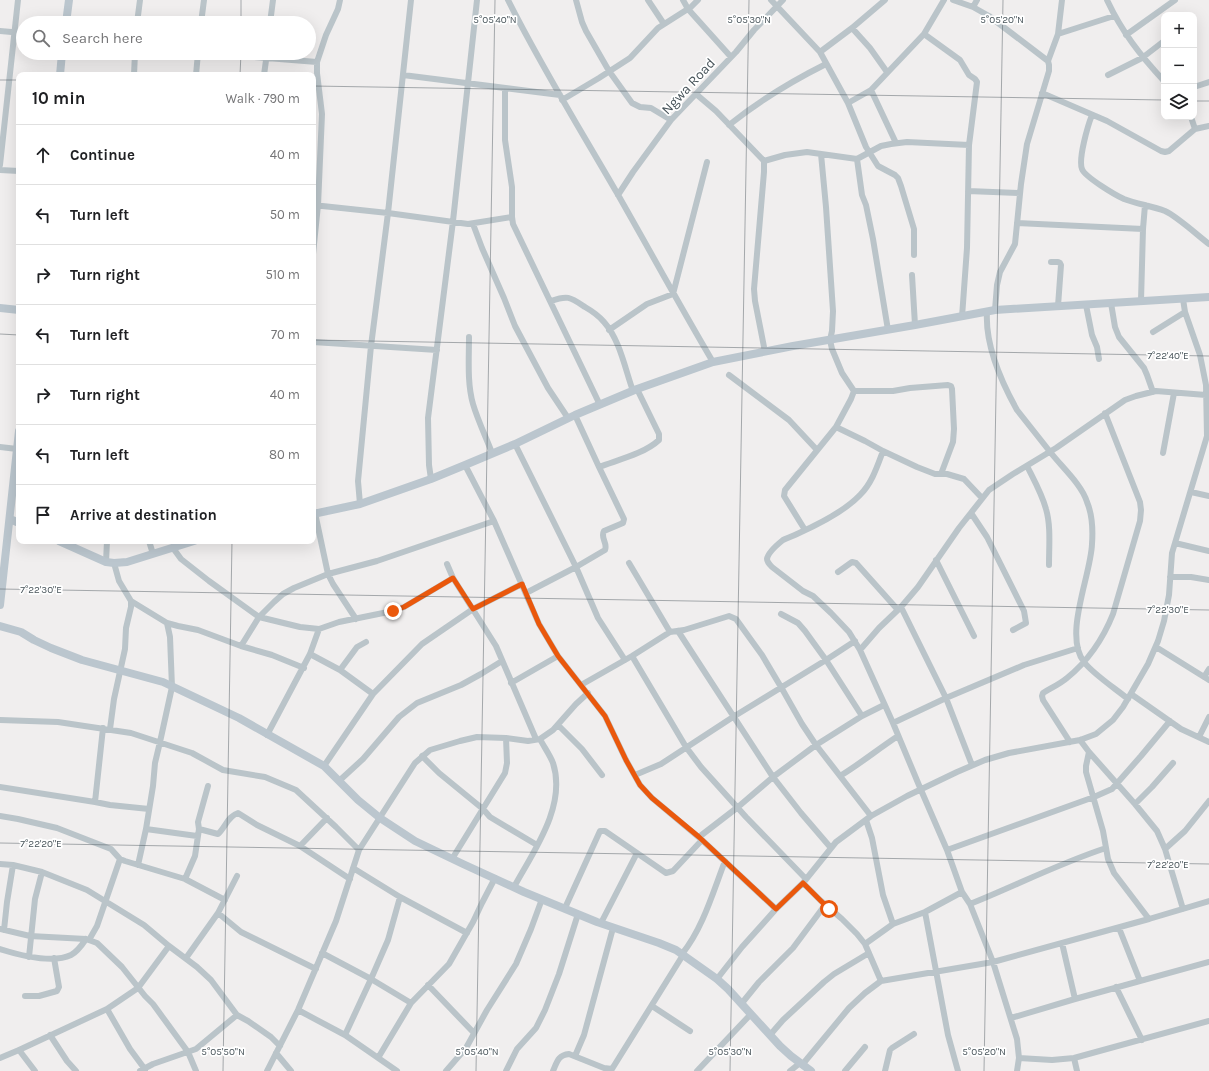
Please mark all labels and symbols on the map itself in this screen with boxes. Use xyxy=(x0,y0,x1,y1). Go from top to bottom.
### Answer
text: 5°05'40"N xyxy=(473,14,517,26)
text: 5°05'30"N xyxy=(727,14,771,26)
text: 5°05'20"N xyxy=(980,14,1024,26)
street label: Ngwa Road xyxy=(658,55,719,118)
text: 7°22'40"E xyxy=(1147,350,1189,362)
text: 7°22'30"E xyxy=(20,584,62,596)
route end xyxy=(384,602,402,620)
text: 7°22'30"E xyxy=(1147,604,1189,616)
text: 7°22'20"E xyxy=(20,838,62,850)
text: 7°22'20"E xyxy=(1147,859,1189,871)
route start xyxy=(820,900,838,918)
text: 5°05'50"N xyxy=(201,1046,245,1058)
text: 5°05'40"N xyxy=(455,1046,499,1058)
text: 5°05'30"N xyxy=(708,1046,752,1058)
text: 5°05'20"N xyxy=(962,1046,1006,1058)

